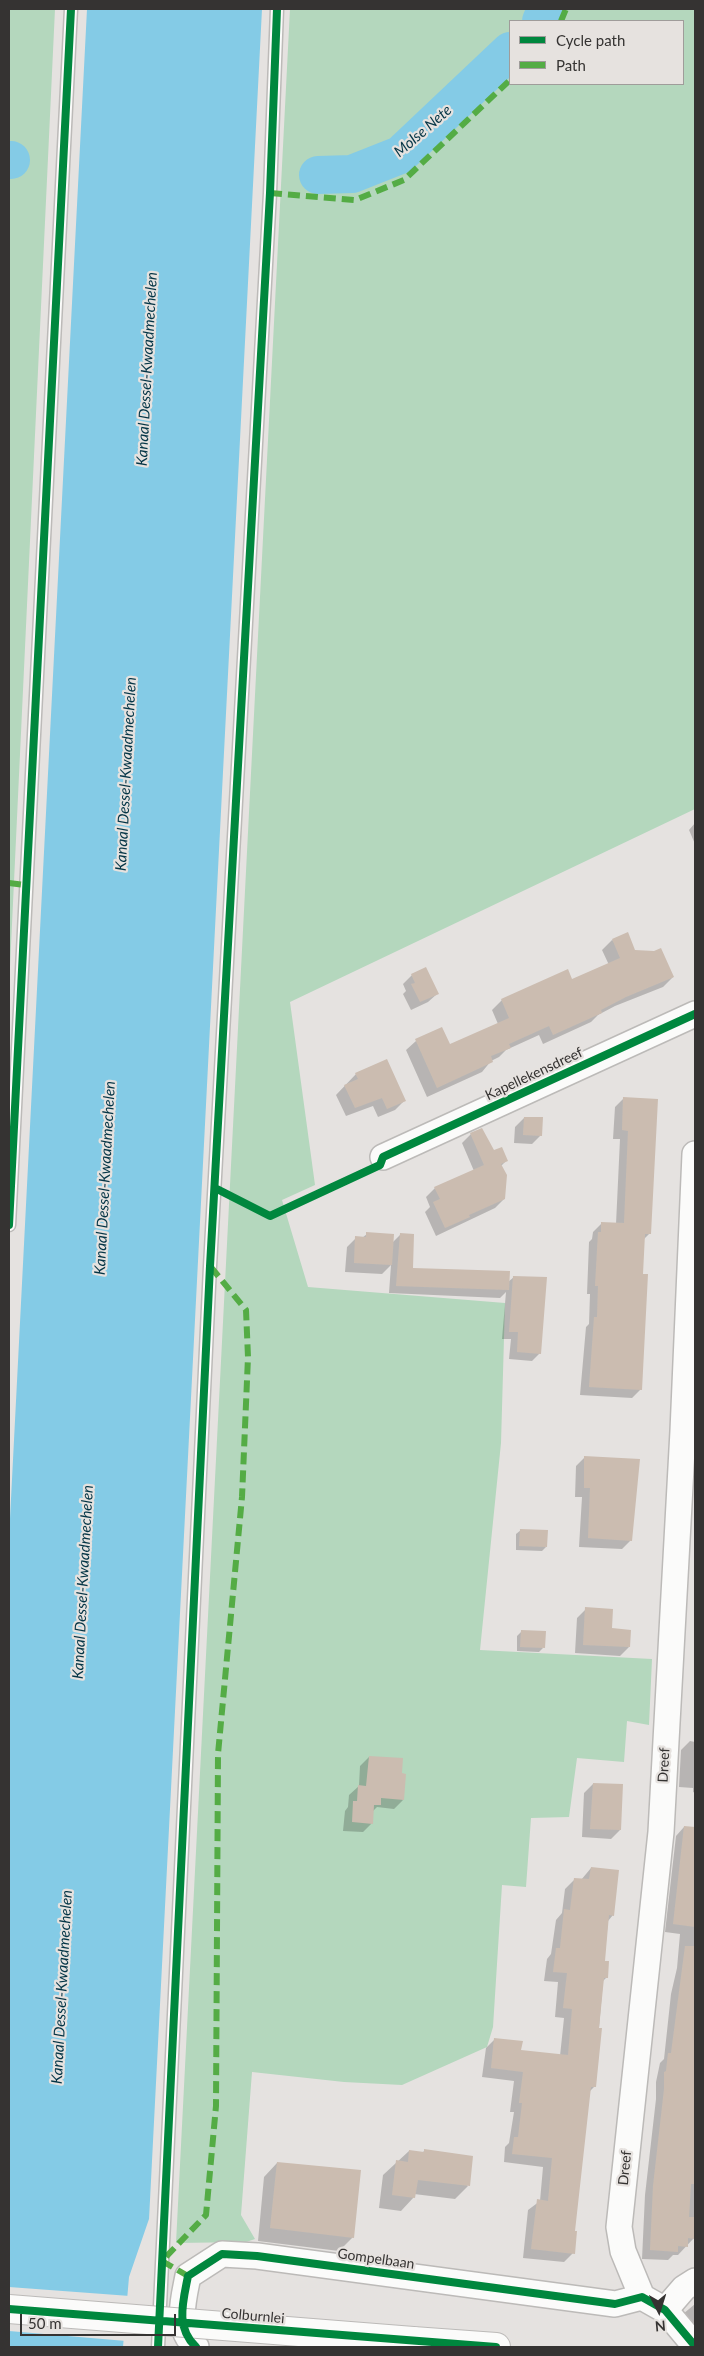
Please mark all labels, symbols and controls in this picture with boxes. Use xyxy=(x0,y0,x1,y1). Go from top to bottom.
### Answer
legend xyxy=(509,20,684,85)
text: Cycle path xyxy=(556,31,625,49)
text: Path xyxy=(556,56,586,74)
water label: Molse Nete xyxy=(391,101,455,161)
water label: Kanaal Dessel-Kwaadmechelen xyxy=(133,272,161,466)
water label: Kanaal Dessel-Kwaadmechelen xyxy=(112,677,140,871)
street label: Kapellekensdreef xyxy=(483,1044,585,1104)
water label: Kanaal Dessel-Kwaadmechelen xyxy=(91,1081,119,1275)
water label: Kanaal Dessel-Kwaadmechelen xyxy=(69,1485,97,1679)
street label: Dreef xyxy=(655,1747,673,1783)
water label: Kanaal Dessel-Kwaadmechelen xyxy=(48,1890,76,2084)
street label: Dreef xyxy=(615,2150,635,2186)
street label: Gompelbaan xyxy=(336,2245,416,2273)
north arrow xyxy=(634,2286,684,2336)
scale bar xyxy=(22,2304,179,2336)
street label: Colburnlei xyxy=(221,2305,285,2327)
text: 50 m xyxy=(28,2314,62,2332)
text: N xyxy=(654,2318,666,2335)

